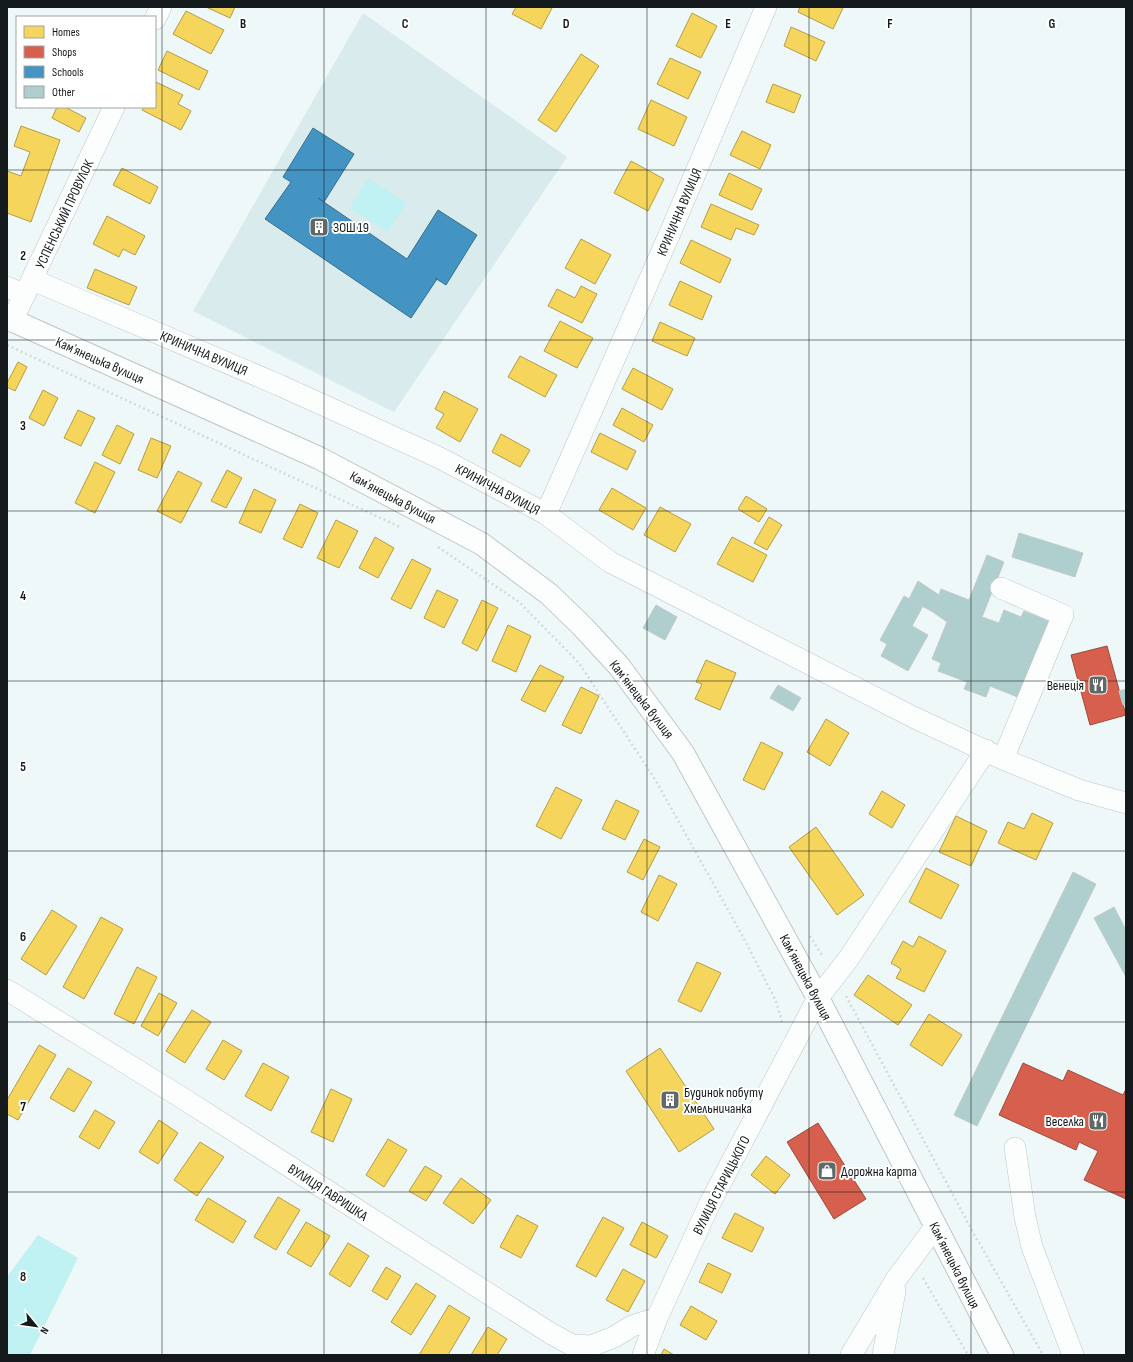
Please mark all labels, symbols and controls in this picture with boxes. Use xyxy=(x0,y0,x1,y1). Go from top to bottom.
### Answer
legend xyxy=(16,16,156,108)
text: B xyxy=(240,16,246,32)
text: C xyxy=(402,16,409,32)
text: D xyxy=(563,16,570,32)
text: E xyxy=(725,16,731,32)
text: F xyxy=(887,16,893,32)
text: G xyxy=(1049,16,1056,32)
text: Homes xyxy=(52,25,80,40)
text: Shops xyxy=(52,45,77,60)
text: Schools xyxy=(52,65,84,80)
text: Other xyxy=(52,85,76,100)
street label: УСПЕНСЬКИЙ ПРОВУЛОК xyxy=(32,156,97,271)
street label: КРИНИЧНА ВУЛИЦЯ xyxy=(653,166,706,259)
building icon: ЗОШ 19 xyxy=(308,216,330,238)
place label: ЗОШ 19 xyxy=(333,219,369,236)
text: 2 xyxy=(20,248,26,264)
street label: КРИНИЧНА ВУЛИЦЯ xyxy=(157,327,250,380)
street label: Камʼянецька вулиця xyxy=(53,333,147,388)
text: 3 xyxy=(20,418,26,434)
street label: КРИНИЧНА ВУЛИЦЯ xyxy=(452,460,543,519)
street label: Камʼянецька вулиця xyxy=(347,468,439,527)
text: 4 xyxy=(20,588,26,604)
street label: Камʼянецька вулиця xyxy=(606,657,678,742)
restaurant icon: Венеція xyxy=(1087,674,1109,696)
place label: Венеція xyxy=(1047,677,1084,694)
text: 5 xyxy=(20,759,26,775)
text: 6 xyxy=(20,929,26,945)
street label: Камʼянецька вулиця xyxy=(776,931,835,1023)
place label: Будинок побуту Хмельничанка xyxy=(683,1084,764,1117)
building icon: Будинок побуту Хмельничанка xyxy=(659,1089,681,1111)
text: 7 xyxy=(20,1099,26,1115)
restaurant icon: Веселка xyxy=(1087,1110,1109,1132)
place label: Веселка xyxy=(1045,1113,1084,1130)
street label: ВУЛИЦЯ СТАРИЦЬКОГО xyxy=(689,1133,754,1238)
street label: ВУЛИЦЯ ГАВРИШКА xyxy=(285,1160,372,1225)
shop icon: Дорожна карта xyxy=(816,1160,838,1182)
place label: Дорожна карта xyxy=(841,1163,917,1180)
street label: Камʼянецька вулиця xyxy=(925,1219,984,1311)
text: 8 xyxy=(20,1269,26,1285)
north arrow xyxy=(16,1306,56,1346)
text: N xyxy=(37,1325,51,1336)

